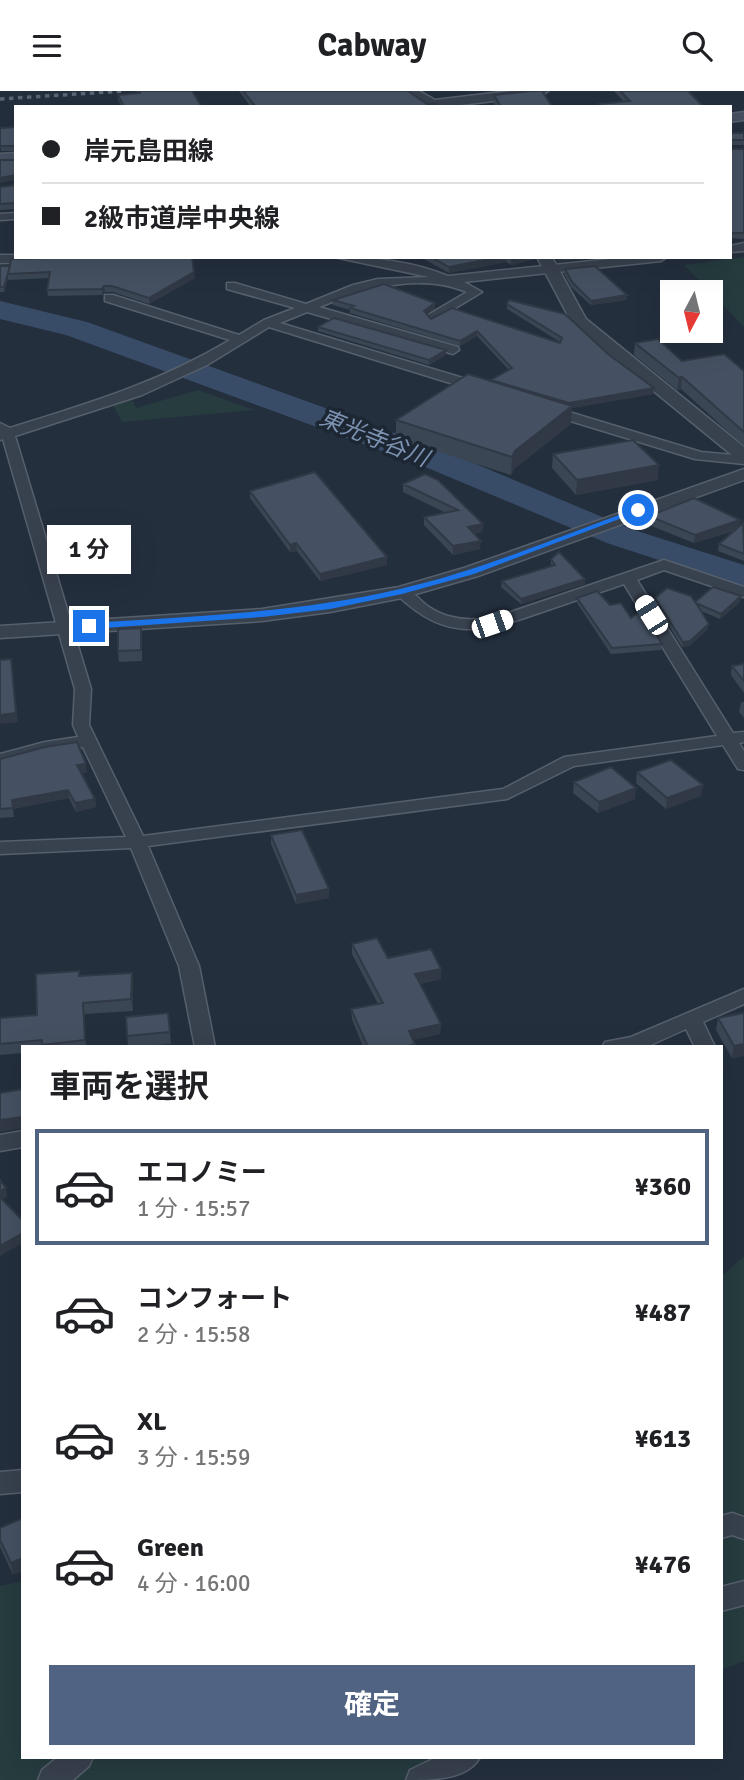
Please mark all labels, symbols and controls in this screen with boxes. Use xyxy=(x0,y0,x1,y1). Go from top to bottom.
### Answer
text: Cabway xyxy=(318,26,426,65)
icon: menu xyxy=(28,27,66,65)
icon: search xyxy=(678,27,716,65)
text: 岸元島田線 xyxy=(84,136,214,168)
text: 2級市道岸中央線 xyxy=(84,203,280,235)
north arrow xyxy=(660,280,723,343)
map controls xyxy=(660,280,723,343)
water label: 東光寺谷川 xyxy=(315,403,436,474)
route start xyxy=(622,494,654,526)
callout: 1 分 xyxy=(47,525,131,573)
text: 1 分 xyxy=(69,535,109,564)
car xyxy=(631,592,672,638)
car xyxy=(469,607,516,641)
route end xyxy=(73,610,105,642)
text: 車両を選択 xyxy=(49,1067,209,1106)
icon: car xyxy=(53,1156,116,1219)
text: エコノミー xyxy=(137,1157,267,1189)
text: ¥360 xyxy=(635,1171,691,1203)
text: 1 分 · 15:57 xyxy=(137,1194,250,1223)
icon: car xyxy=(53,1282,116,1345)
text: コンフォート xyxy=(137,1283,292,1315)
text: ¥487 xyxy=(635,1297,691,1329)
text: 2 分 · 15:58 xyxy=(137,1320,250,1349)
text: XL xyxy=(137,1406,167,1438)
icon: car xyxy=(53,1408,116,1471)
text: ¥613 xyxy=(635,1423,691,1455)
text: 3 分 · 15:59 xyxy=(137,1443,250,1472)
text: Green xyxy=(137,1532,204,1564)
icon: car xyxy=(53,1534,116,1597)
text: ¥476 xyxy=(635,1549,691,1581)
text: 4 分 · 16:00 xyxy=(137,1569,250,1598)
button: 確定 xyxy=(49,1665,695,1745)

